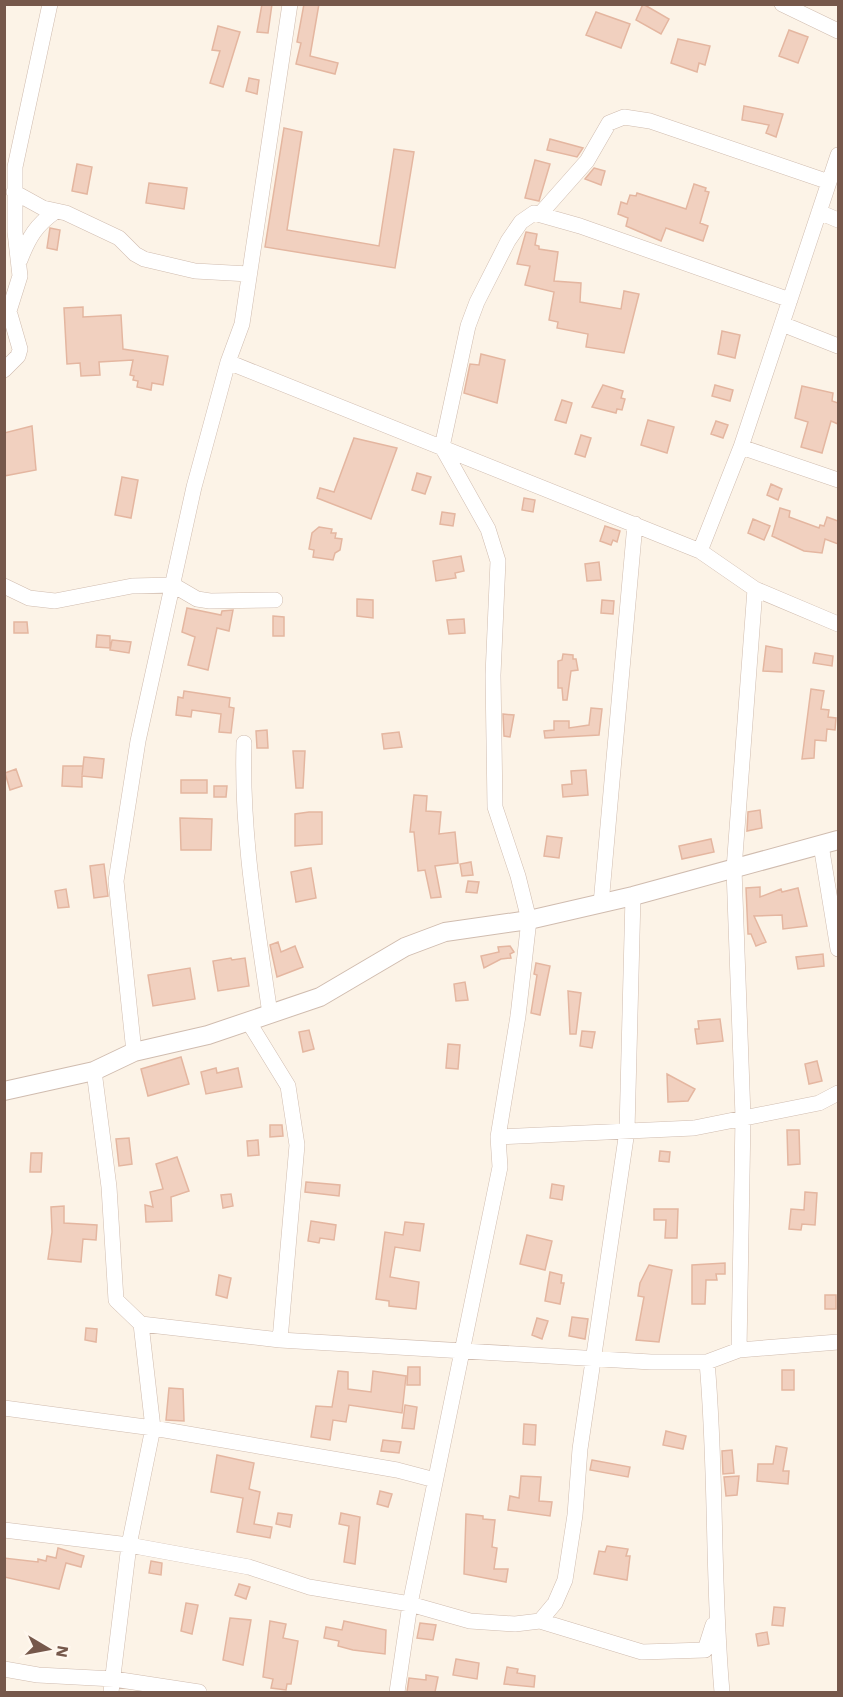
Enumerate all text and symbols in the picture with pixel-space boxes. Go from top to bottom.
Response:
north arrow [18,1619,78,1679]
text: N [52,1644,73,1659]

